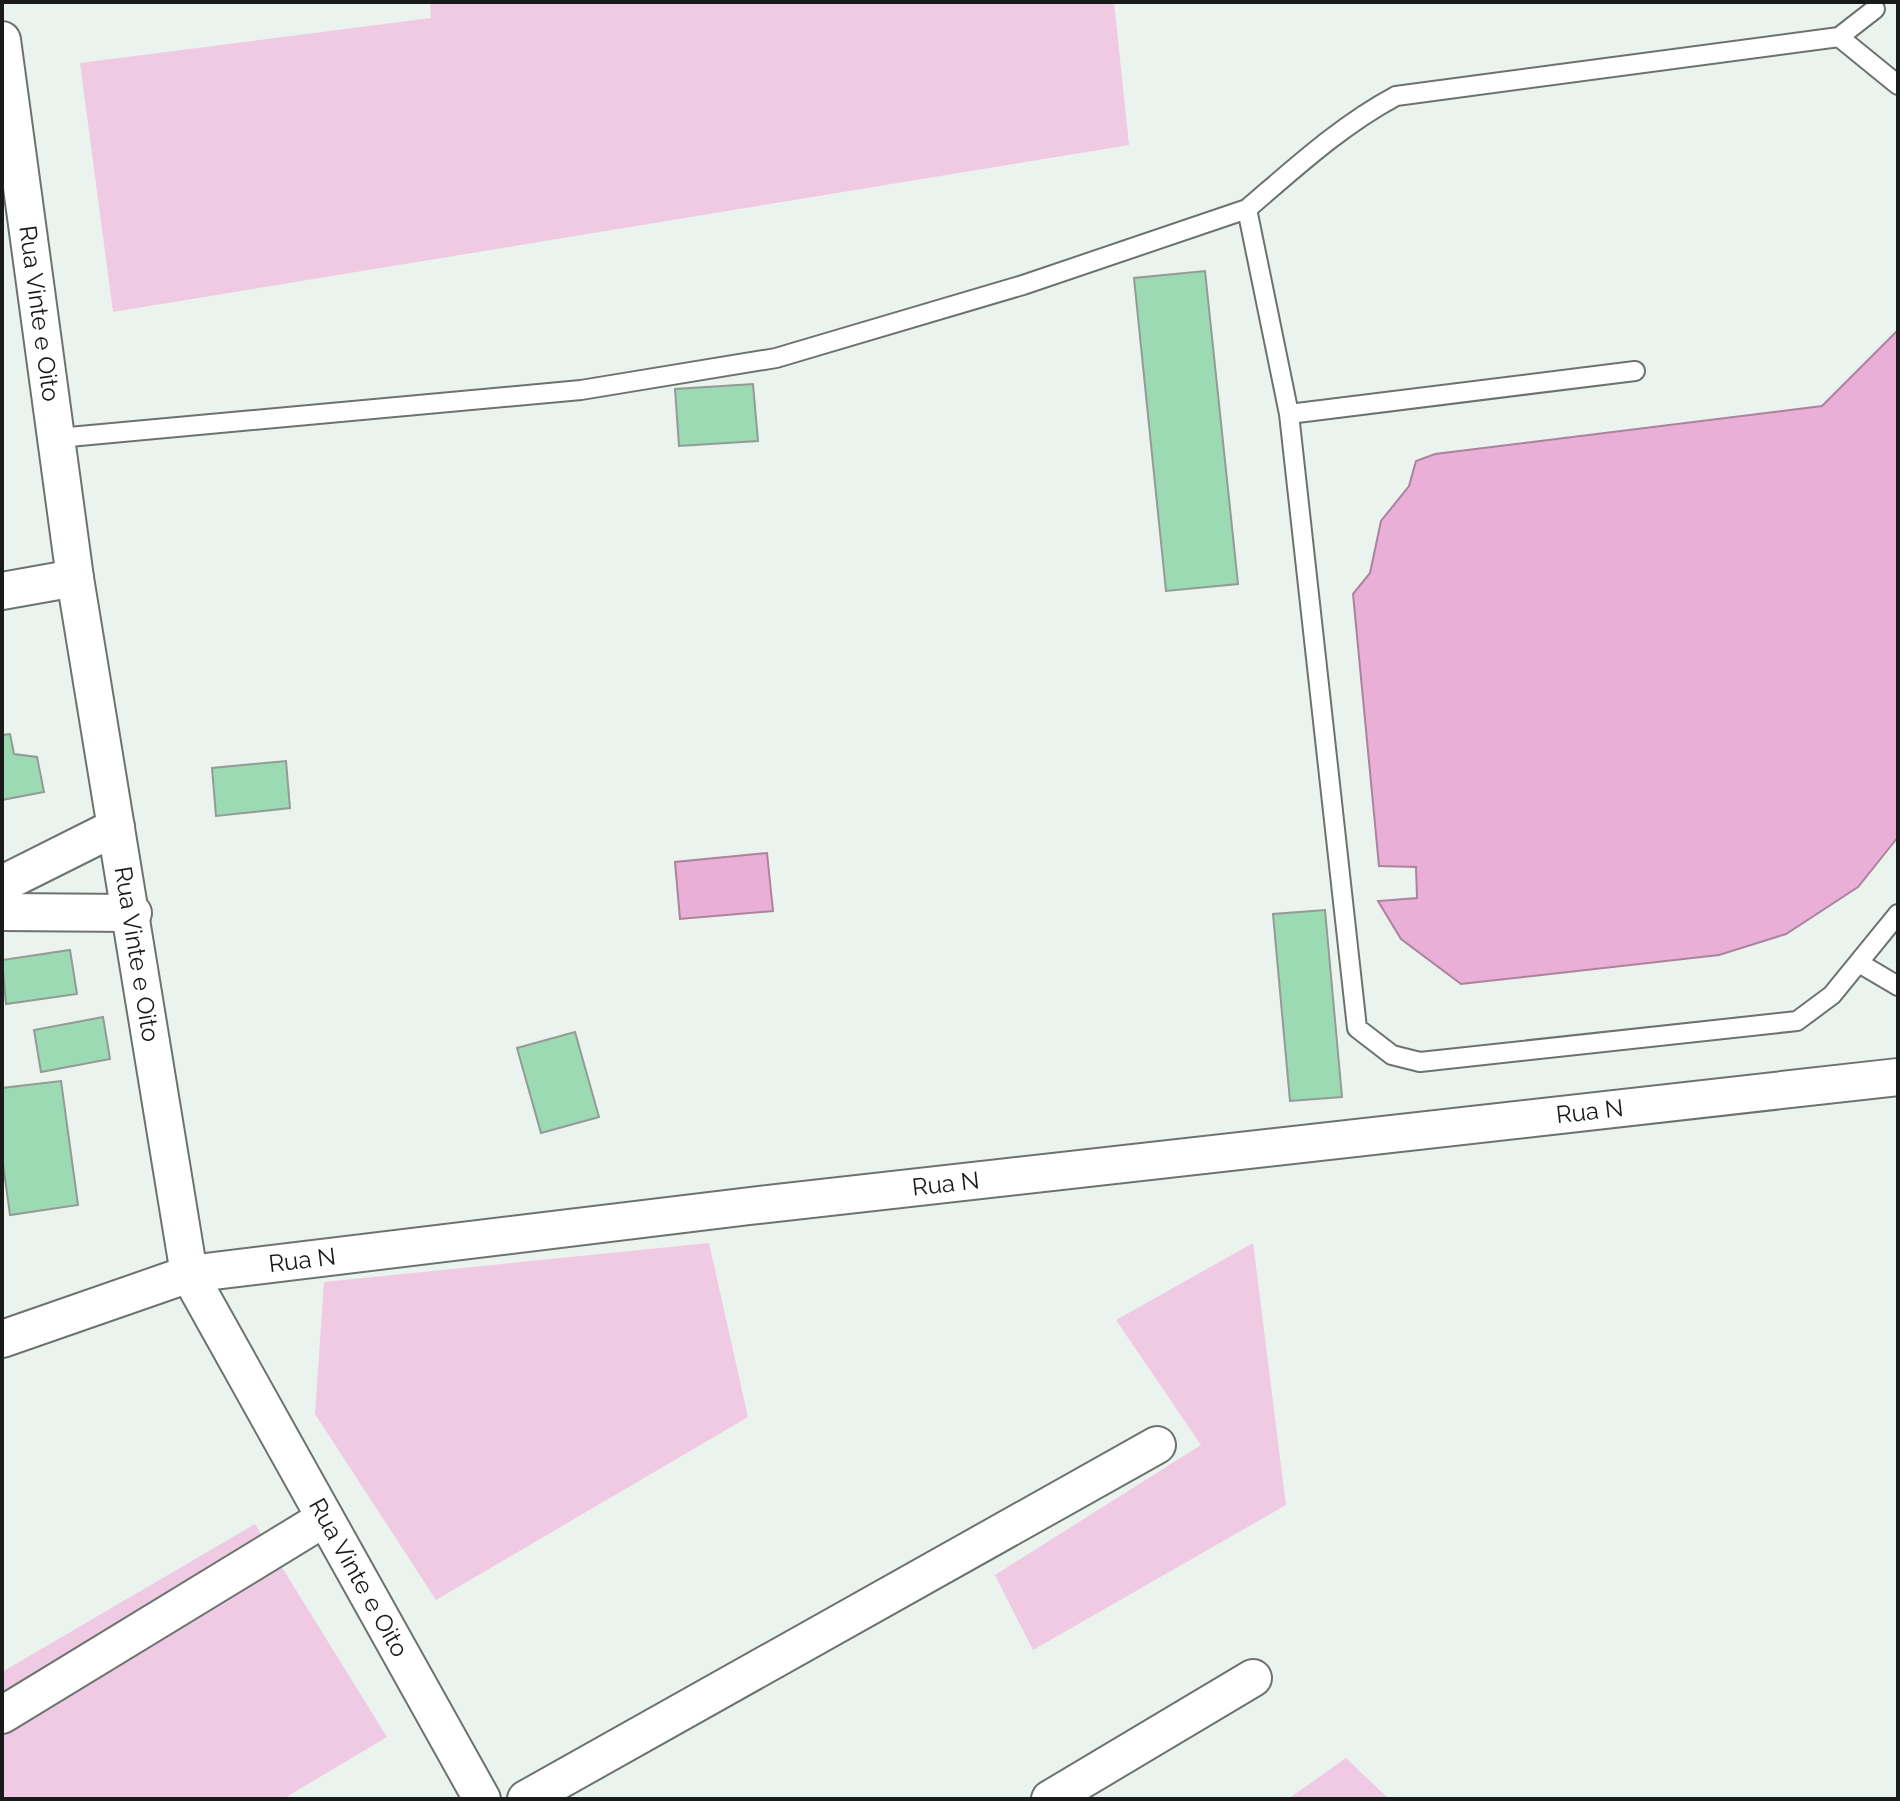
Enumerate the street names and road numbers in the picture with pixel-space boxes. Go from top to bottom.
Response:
street label: Rua Vinte e Oito [13,224,66,403]
street label: Rua Vinte e Oito [108,864,166,1044]
street label: Rua N [1554,1093,1625,1129]
street label: Rua N [910,1165,981,1202]
street label: Rua N [267,1241,337,1278]
street label: Rua Vinte e Oito [303,1493,415,1662]

